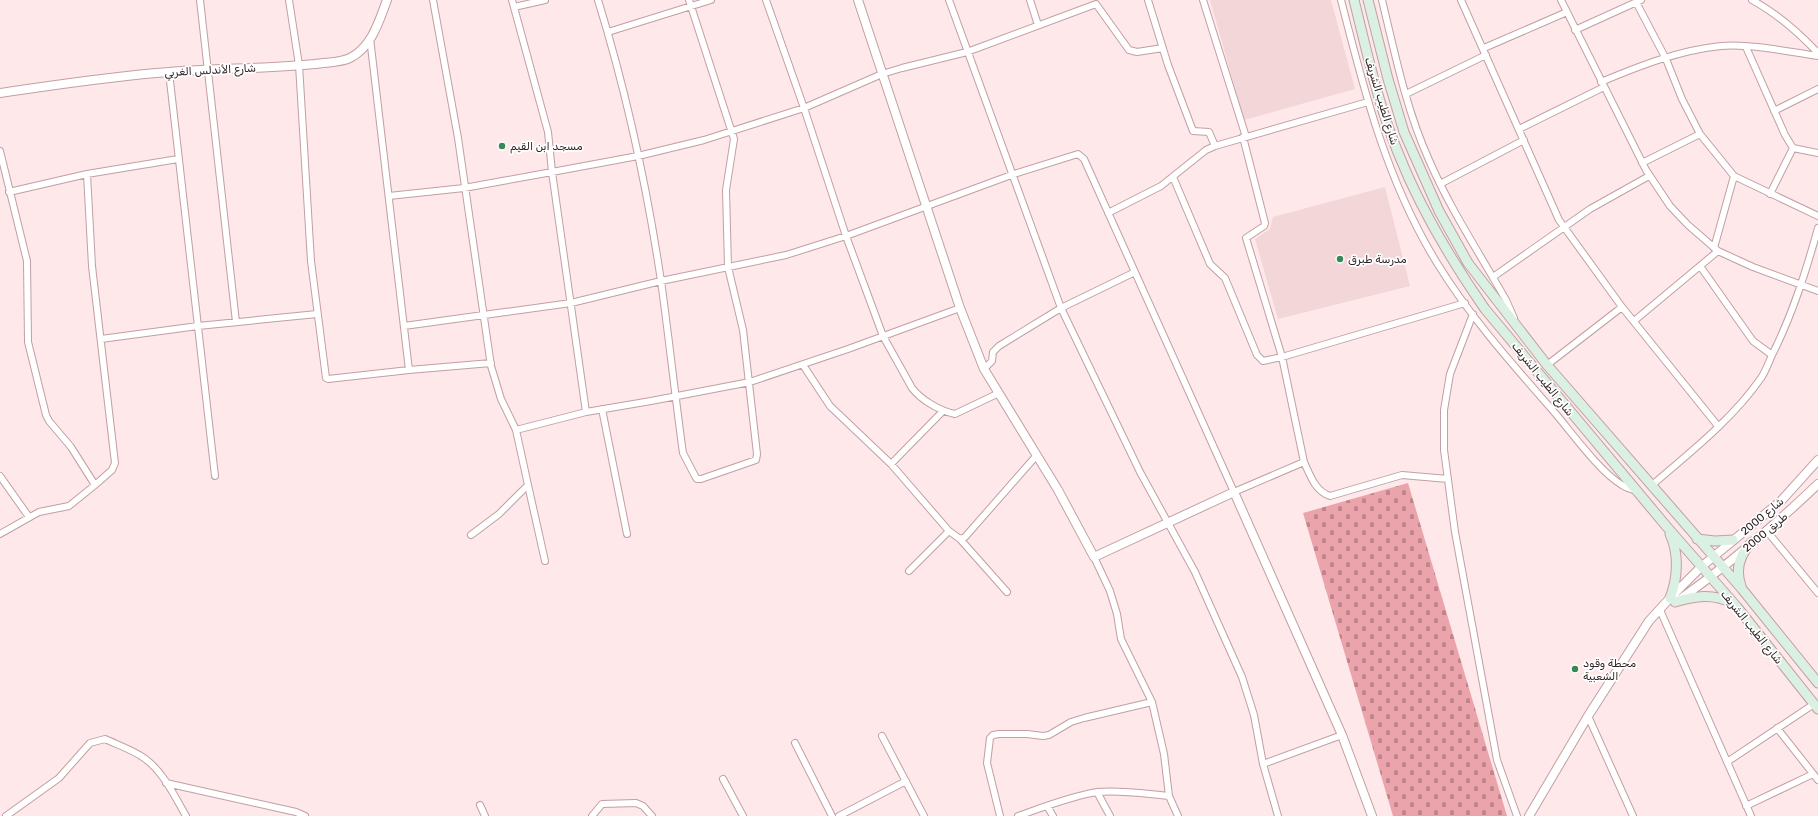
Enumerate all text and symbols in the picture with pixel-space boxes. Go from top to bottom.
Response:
street label: شارع الطيب الشريف [1360,56,1401,147]
street label: شارع الأندلس الغربي [164,62,256,81]
place label: مسجد ابن القيم [510,140,583,154]
marker: مسجد ابن القيم [497,141,507,151]
place label: مدرسة طبرق [1348,253,1407,266]
marker: مدرسة طبرق [1335,254,1345,264]
street label: شارع الطيب الشريف [1507,340,1576,420]
street label: شارع 2000 [1738,495,1788,540]
street label: طريق 2000 [1740,510,1791,556]
street label: شارع الطيب الشريف [1716,588,1785,668]
place label: محطة وقود الشعبية [1583,657,1636,683]
marker: محطة وقود الشعبية [1570,664,1580,674]

